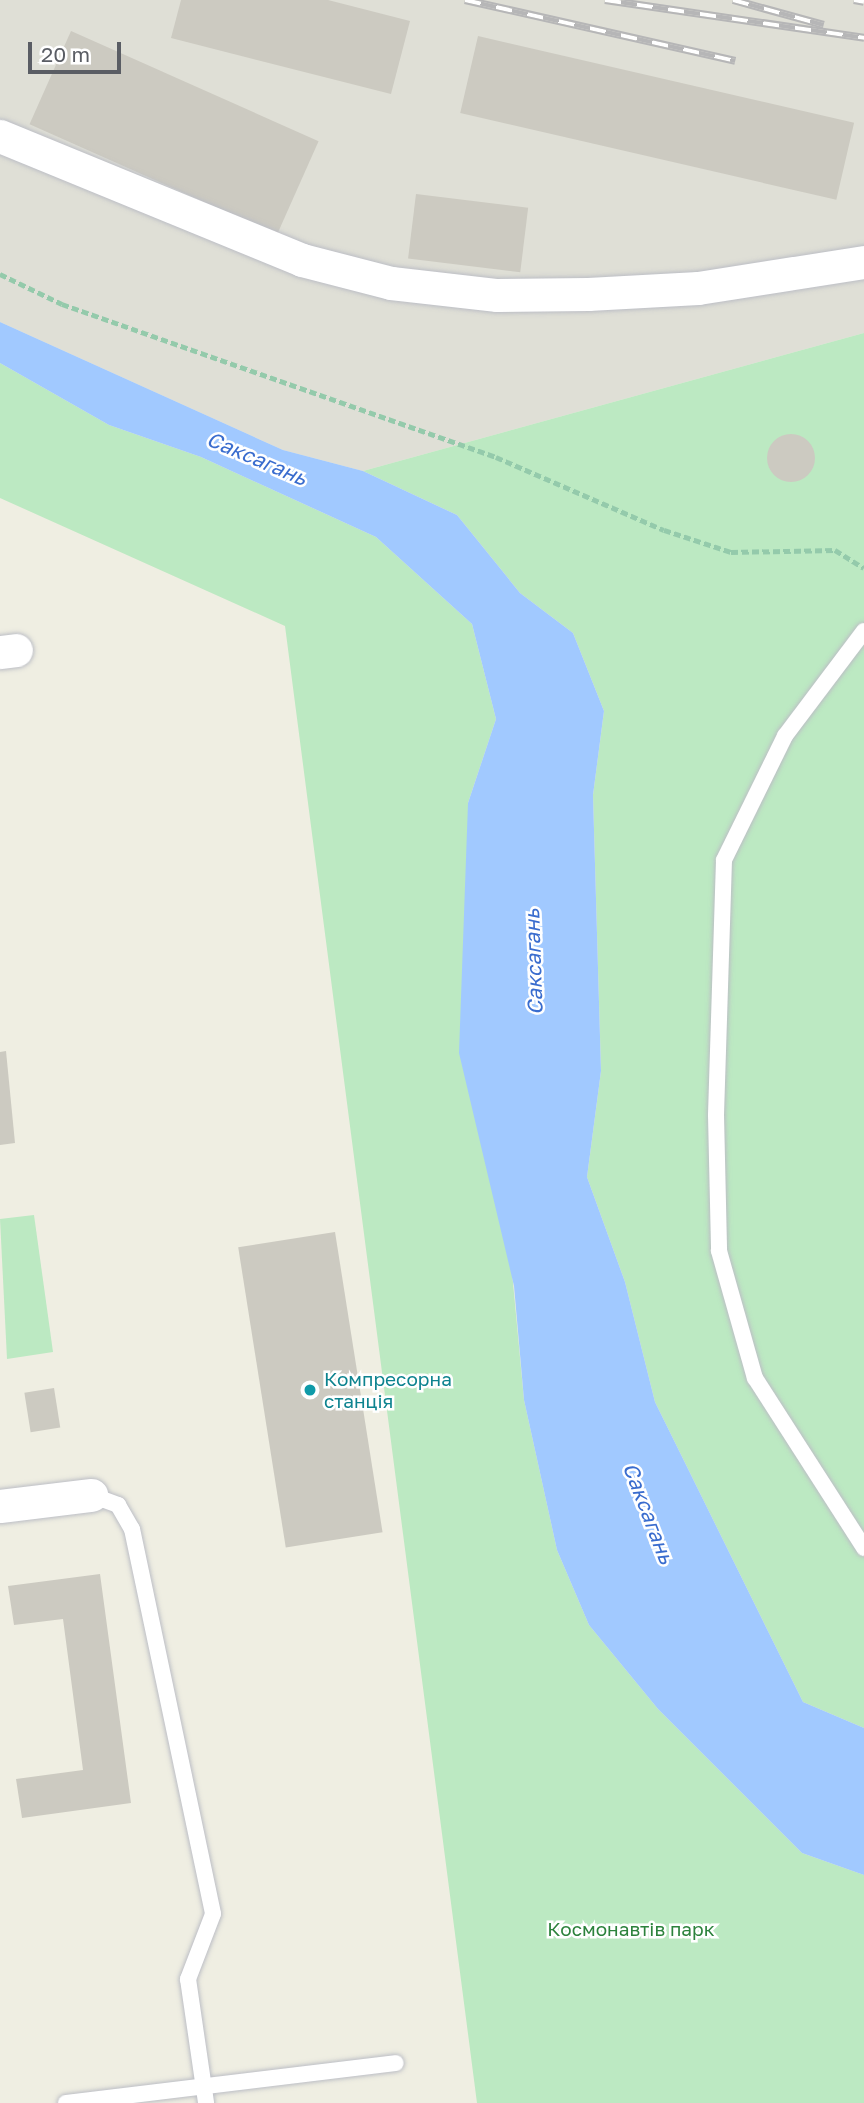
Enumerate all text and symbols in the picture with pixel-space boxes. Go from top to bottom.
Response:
scale bar [32,28,124,72]
text: 20 m [41,41,90,67]
water label: Саксагань [203,426,311,490]
water label: Саксагань [519,909,547,1015]
place label: Компресорна станція [324,1368,452,1412]
marker: Компресорна станція [302,1382,318,1398]
water label: Саксагань [618,1459,680,1567]
park label: Космонавтів парк [547,1918,715,1940]

